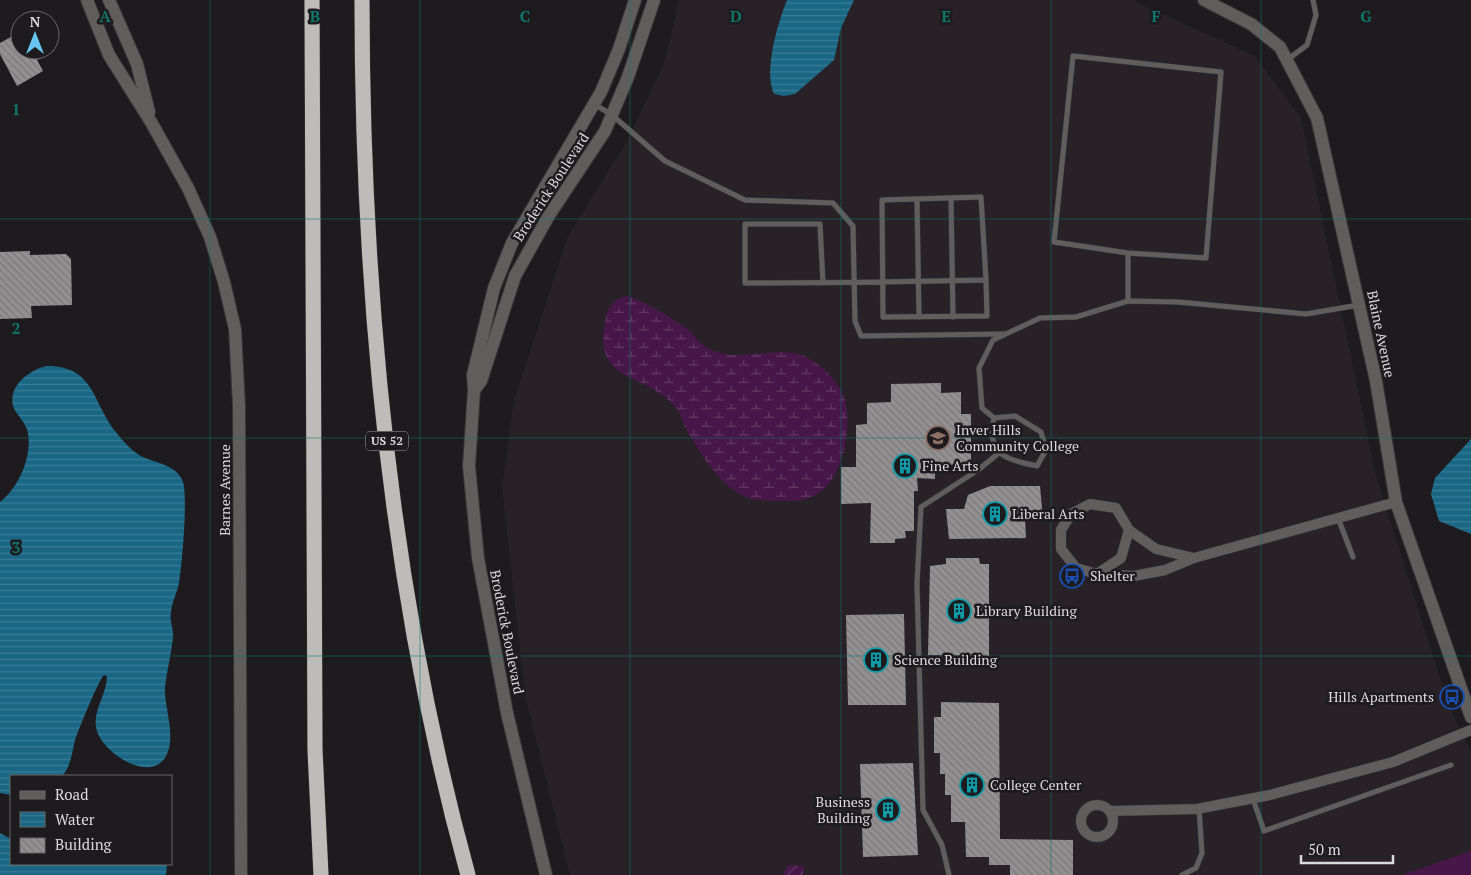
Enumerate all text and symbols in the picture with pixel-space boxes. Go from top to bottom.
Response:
text: A [99,5,111,27]
text: B [310,5,320,27]
text: C [520,5,530,27]
text: D [730,5,742,27]
text: E [941,5,951,27]
text: F [1151,5,1161,27]
text: G [1360,5,1372,27]
north arrow [10,10,60,60]
text: N [30,12,41,31]
text: 1 [11,98,21,120]
street label: Broderick Boulevard [508,129,593,245]
street label: Blaine Avenue [1363,289,1400,379]
text: 2 [11,317,21,339]
place label: Inver Hills Community College [956,420,1079,455]
school or university icon: Inver Hills Community College [925,425,951,451]
road number: US 52 [366,432,408,451]
street label: Barnes Avenue [215,444,234,536]
building icon: Fine Arts [892,453,918,479]
place label: Fine Arts [922,456,979,475]
building icon: Liberal Arts [982,501,1008,527]
place label: Liberal Arts [1012,504,1085,523]
text: 3 [11,536,21,558]
bus stop icon: Shelter [1059,563,1085,589]
place label: Shelter [1090,566,1135,585]
street label: Broderick Boulevard [486,568,529,696]
building icon: Library Building [946,598,972,624]
place label: Library Building [976,601,1077,620]
building icon: Science Building [863,647,889,673]
place label: Science Building [894,650,998,669]
bus stop icon: Hills Apartments [1439,684,1465,710]
place label: Hills Apartments [1328,687,1434,706]
building icon: College Center [959,772,985,798]
legend [10,775,172,865]
place label: College Center [990,775,1082,794]
text: Road [55,784,88,804]
place label: Business Building [816,792,871,827]
building icon: Business Building [875,797,901,823]
text: Water [55,809,95,829]
scale bar [1301,832,1394,864]
text: Building [55,834,113,854]
text: 50 m [1308,839,1341,859]

